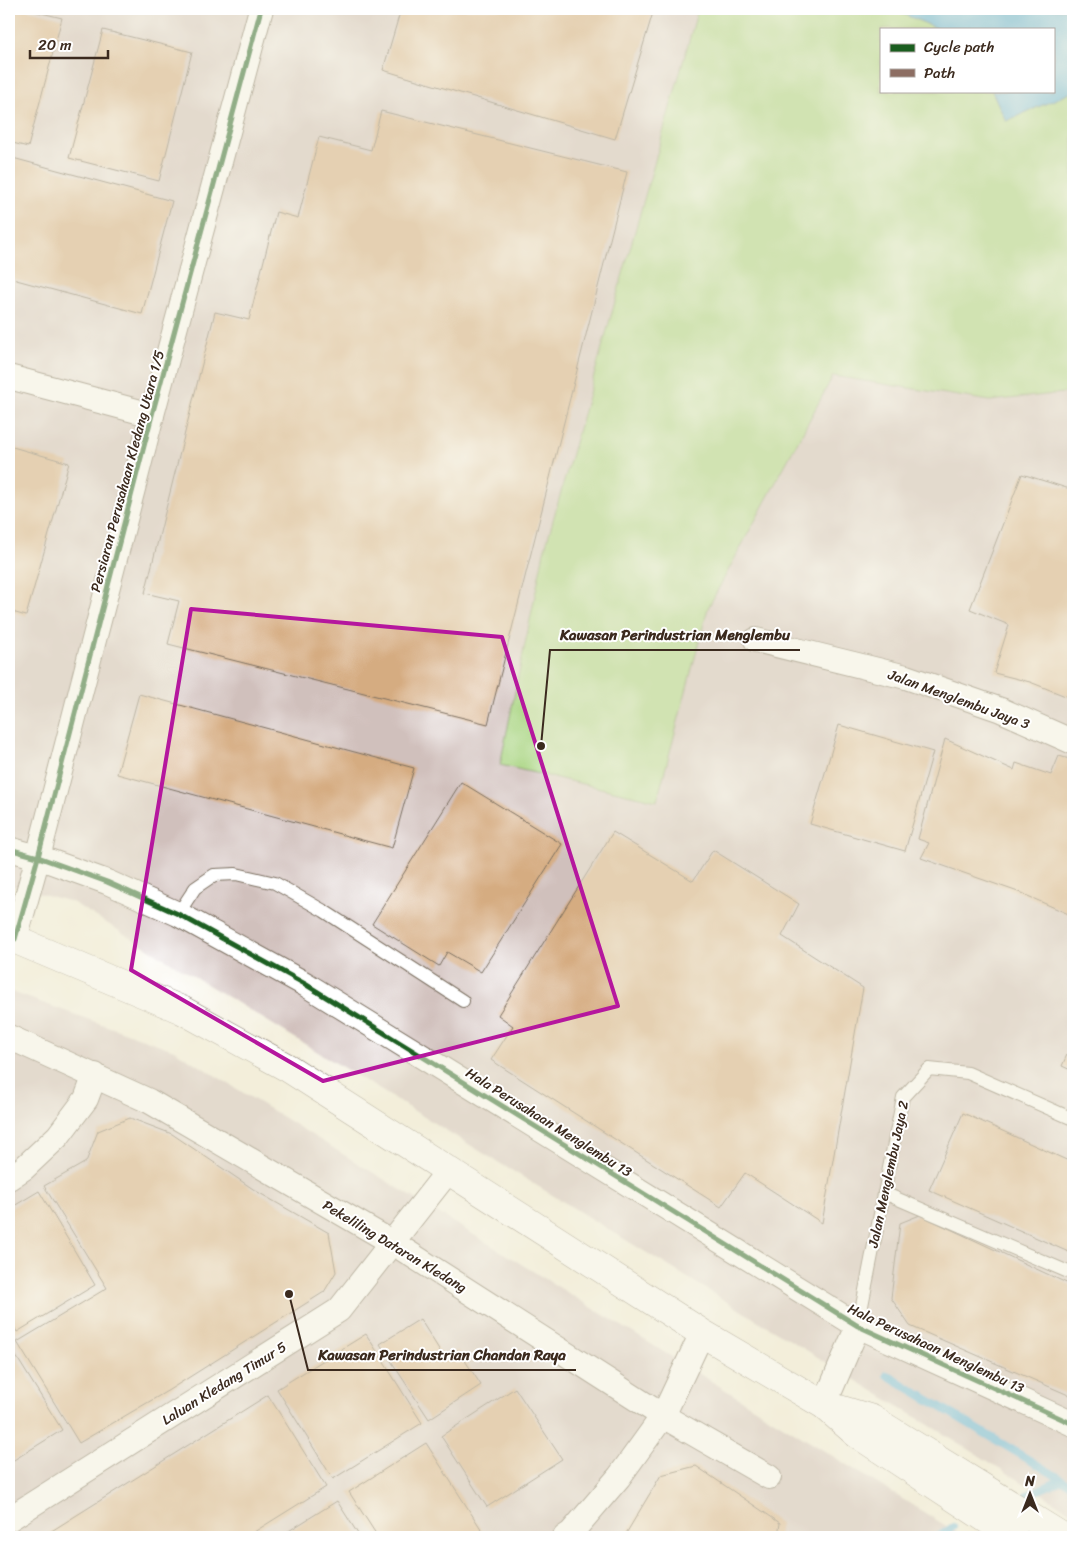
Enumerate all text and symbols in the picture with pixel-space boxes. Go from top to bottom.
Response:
scale bar [30,28,108,60]
legend [880,28,1054,92]
text: 20 m [38,32,72,58]
text: Cycle path [924,34,995,60]
text: Path [924,60,955,86]
street label: Persiaran Perusahaan Kledang Utara 1/5 [83,347,172,595]
callout: Kawasan Perindustrian Menglembu [550,620,800,650]
text: Kawasan Perindustrian Menglembu [559,622,791,648]
street label: Jalan Menglembu Jaya 3 [884,662,1033,737]
street label: Hala Perusahaan Menglembu 13 [460,1061,637,1184]
street label: Jalan Menglembu Jaya 2 [861,1098,916,1251]
street label: Pekeliling Dataran Kledang [318,1193,472,1300]
street label: Hala Perusahaan Menglembu 13 [843,1296,1029,1401]
street label: Laluan Kledang Timur 5 [157,1335,292,1432]
callout: Kawasan Perindustrian Chandan Raya [308,1340,576,1370]
text: Kawasan Perindustrian Chandan Raya [317,1342,566,1368]
north arrow [1004,1468,1054,1518]
text: N [1024,1469,1035,1494]

